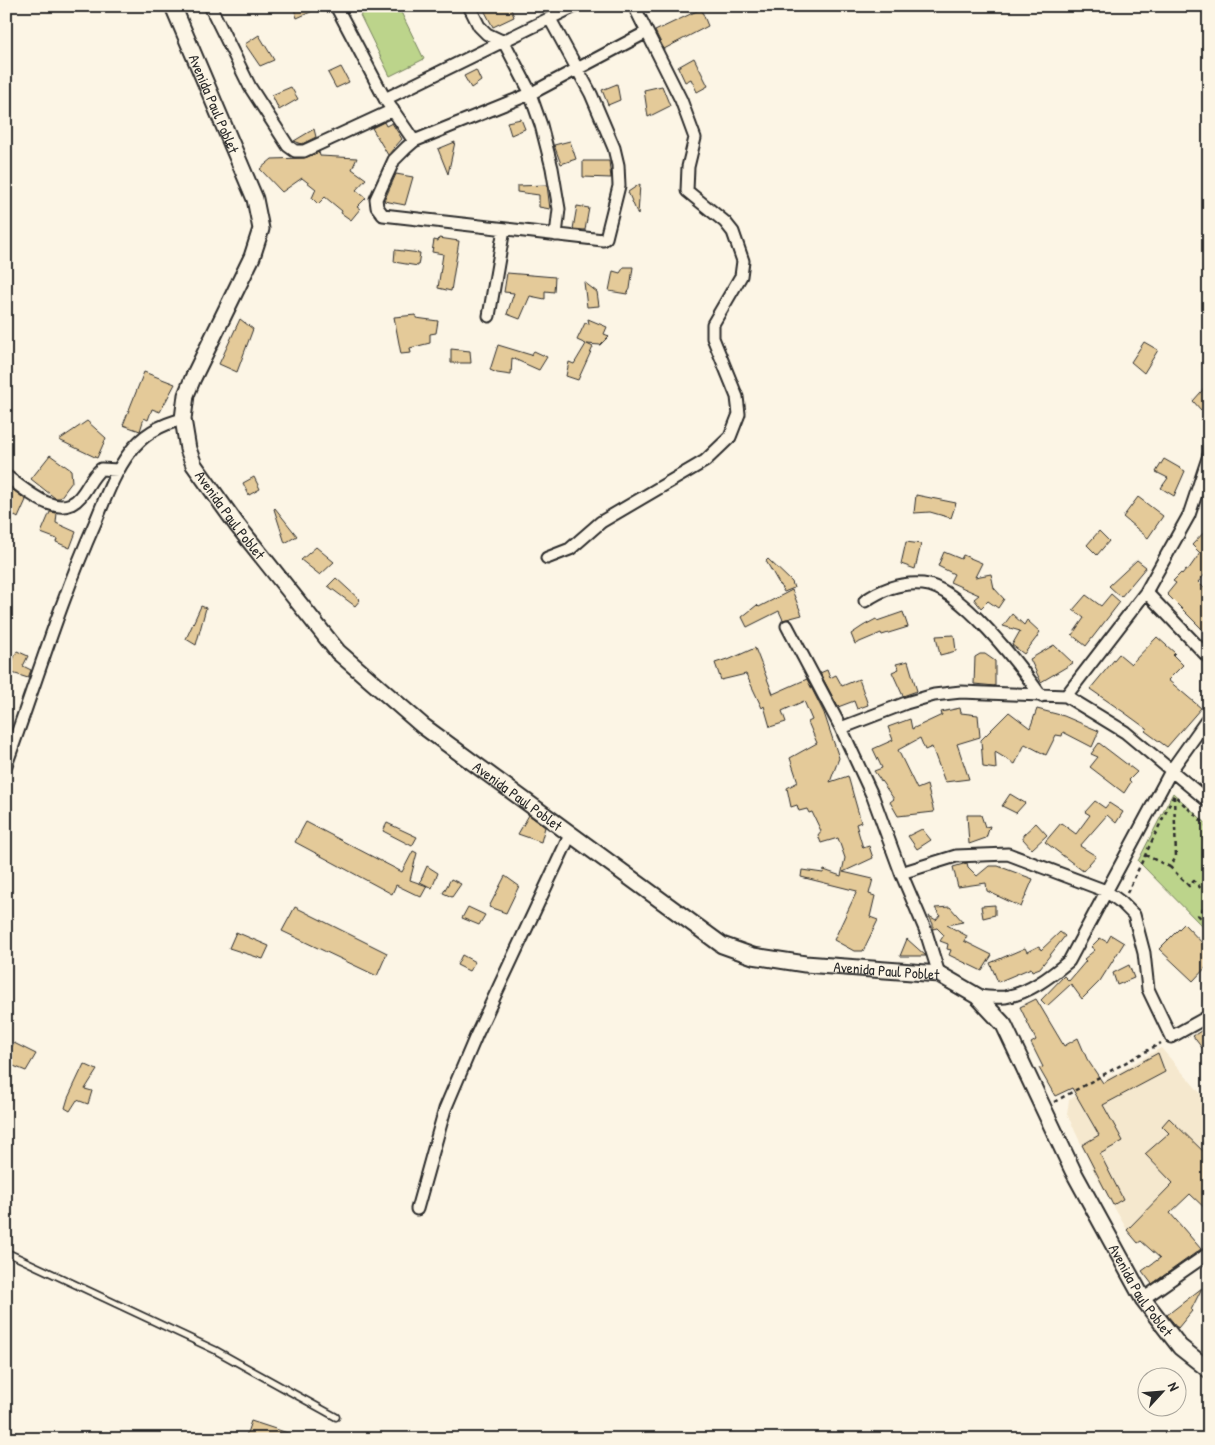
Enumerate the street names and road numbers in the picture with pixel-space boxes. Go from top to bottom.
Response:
street label: Avenida Paul Poblet [184,51,245,157]
street label: Avenida Paul Poblet [191,466,271,564]
street label: Avenida Paul Poblet [469,756,568,836]
street label: Avenida Paul Poblet [833,956,941,985]
street label: Avenida Paul Poblet [1104,1240,1179,1341]

